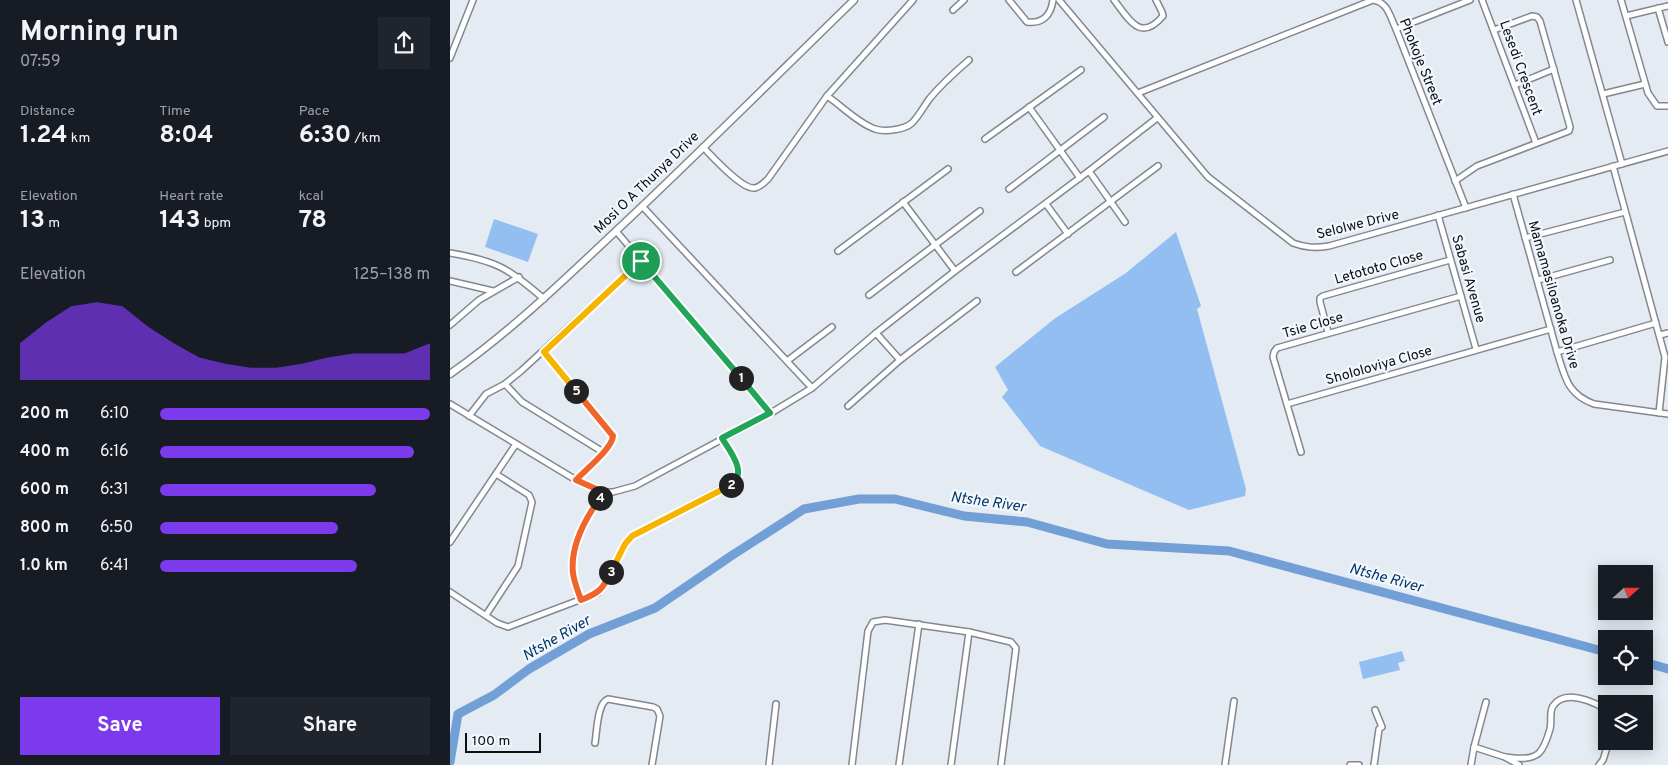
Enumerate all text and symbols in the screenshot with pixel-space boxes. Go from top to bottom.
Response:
text: Morning run [20,15,179,51]
street label: Phokoje Street [1395,16,1445,108]
button: share [378,17,430,69]
street label: Lesedi Crescent [1495,18,1545,118]
text: 07:59 [20,52,60,72]
text: Distance [20,103,75,120]
text: Time [159,103,191,120]
text: Pace [299,103,329,120]
text: 1.24 [20,120,68,152]
text: 8:04 [159,120,214,152]
text: 6:30 [299,120,351,152]
street label: Mosi O A Thunya Drive [591,128,703,238]
text: km [68,130,90,147]
text: /km [351,130,381,147]
text: Elevation [20,188,78,205]
text: Heart rate [159,188,223,205]
text: kcal [299,188,324,205]
text: 13 [20,205,45,237]
text: 143 [159,205,200,237]
text: 78 [299,205,327,237]
street label: Selolwe Drive [1315,207,1401,243]
text: m [45,215,60,232]
text: bpm [200,215,231,232]
street label: Mamamasiloanoka Drive [1524,219,1582,371]
street label: Sabasi Avenue [1447,233,1489,325]
pin [620,240,662,282]
icon: arrive [627,247,655,275]
street label: Letototo Close [1333,247,1425,289]
text: Elevation [20,265,86,285]
text: 125–138 m [353,265,430,285]
street label: Tsie Close [1281,309,1345,343]
street label: Shololoviya Close [1324,343,1434,389]
pin: 1 [728,366,754,390]
text: 1 [739,370,744,387]
pin: 5 [564,378,588,404]
text: 5 [572,383,581,400]
text: 200 m [20,404,69,424]
text: 6:10 [100,404,129,424]
text: 400 m [20,442,69,462]
text: 6:16 [100,442,129,462]
pin: 2 [718,472,744,498]
text: 2 [727,477,736,494]
text: 600 m [20,480,69,500]
text: 6:31 [100,480,129,500]
pin: 4 [588,486,612,510]
water label: Ntshe River [949,488,1028,518]
text: 4 [596,490,605,507]
text: 800 m [20,518,69,538]
text: 6:50 [100,518,133,538]
text: 1.0 km [20,556,68,576]
text: 6:41 [100,556,129,576]
pin: 3 [598,560,624,584]
water label: Ntshe River [1347,560,1426,598]
text: 3 [607,564,616,581]
north arrow [1598,565,1652,620]
map controls [1598,565,1653,750]
water label: Ntshe River [520,611,596,666]
button: locate [1598,630,1653,685]
button: layers [1598,695,1653,750]
button: Save [20,697,220,755]
button: Share [230,697,430,755]
scale bar [465,730,541,753]
text: 100 m [472,733,510,750]

